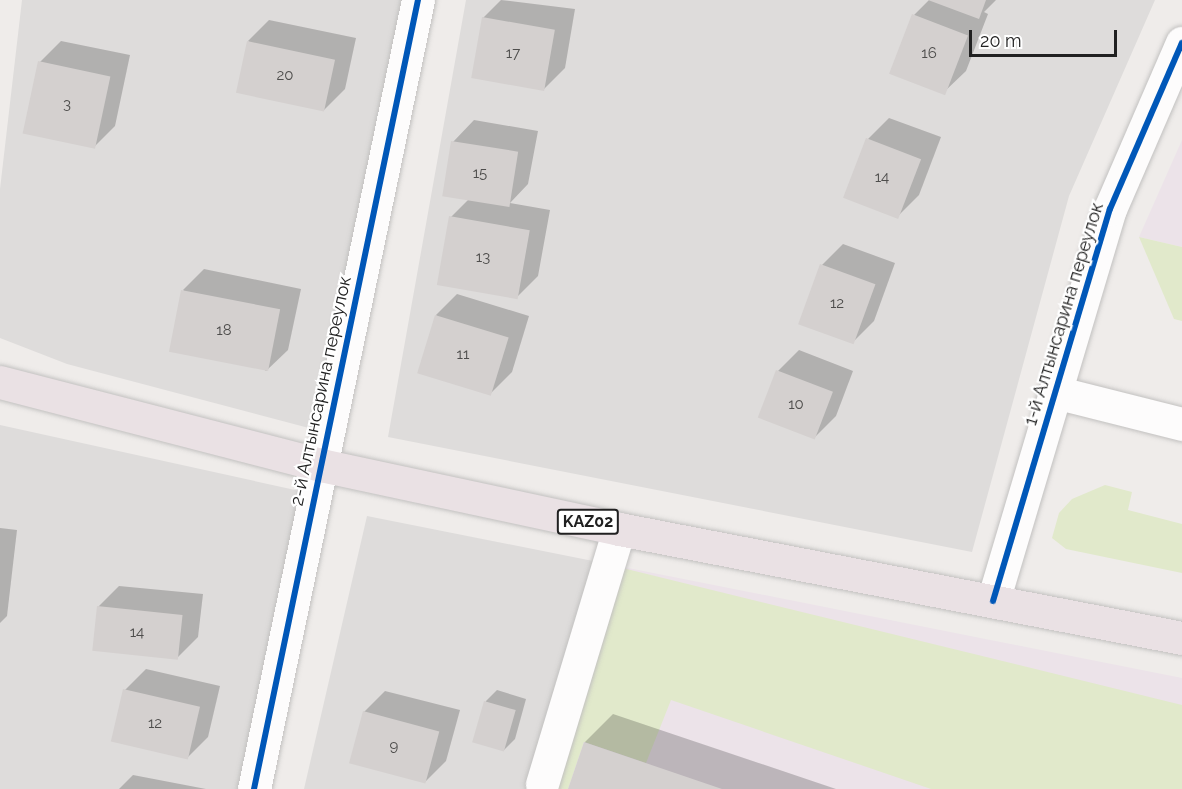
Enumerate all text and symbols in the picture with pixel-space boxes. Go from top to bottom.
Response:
scale bar [972,18,1120,56]
text: 20 m [980,30,1022,51]
house number: 17 [506,45,520,63]
house number: 16 [921,45,937,63]
house number: 20 [277,67,293,85]
house number: 3 [63,96,71,114]
house number: 15 [473,165,487,183]
house number: 14 [875,169,889,187]
street label: 1-й Алтынсарина переулок [1020,200,1108,428]
house number: 13 [476,249,490,267]
street label: 2-й Алтынсарина переулок [286,274,356,508]
house number: 12 [830,295,844,313]
house number: 18 [216,322,232,340]
house number: 11 [457,346,469,364]
house number: 10 [788,396,804,414]
road number: KAZ02 [556,509,620,535]
house number: 14 [130,624,144,642]
house number: 12 [148,715,162,733]
house number: 9 [390,738,398,756]

